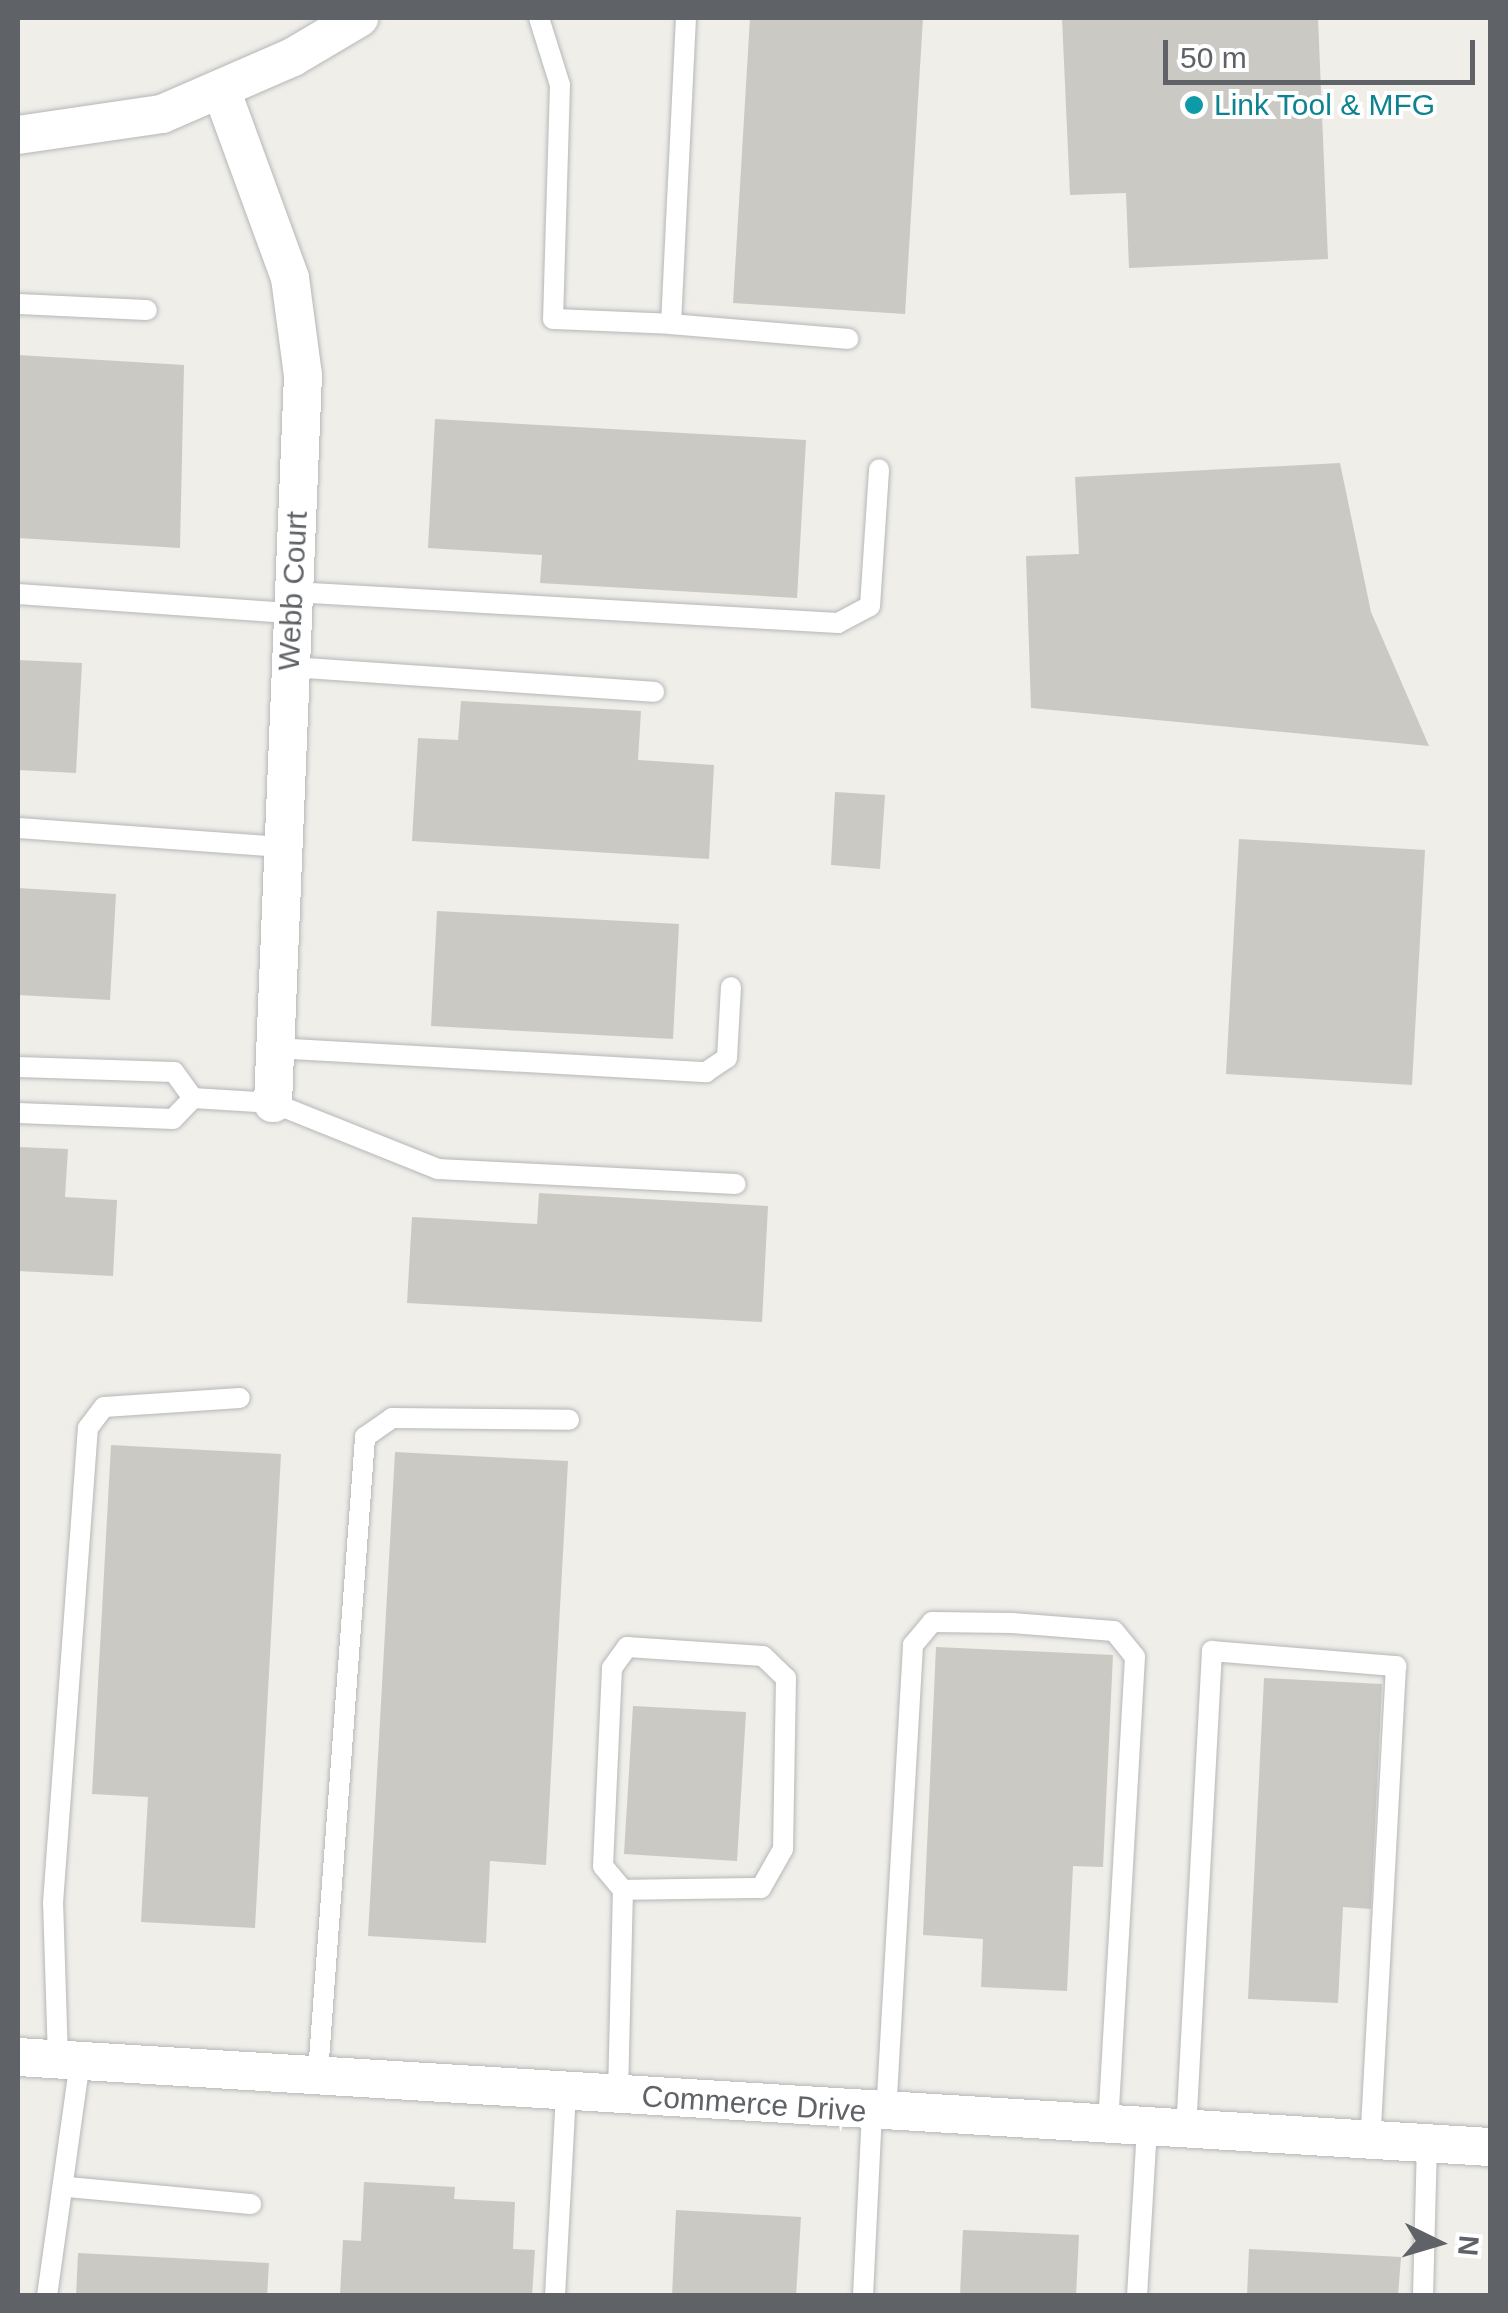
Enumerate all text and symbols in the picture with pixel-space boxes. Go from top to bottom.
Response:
scale bar [1168,20,1480,82]
text: 50 m [1180,41,1247,74]
place label: Link Tool & MFG [1214,87,1436,123]
marker: Link Tool & MFG [1183,94,1205,116]
street label: Webb Court [271,510,315,672]
street label: Commerce Drive [641,2078,867,2130]
north arrow [1388,2193,1488,2293]
text: N [1452,2234,1485,2257]

